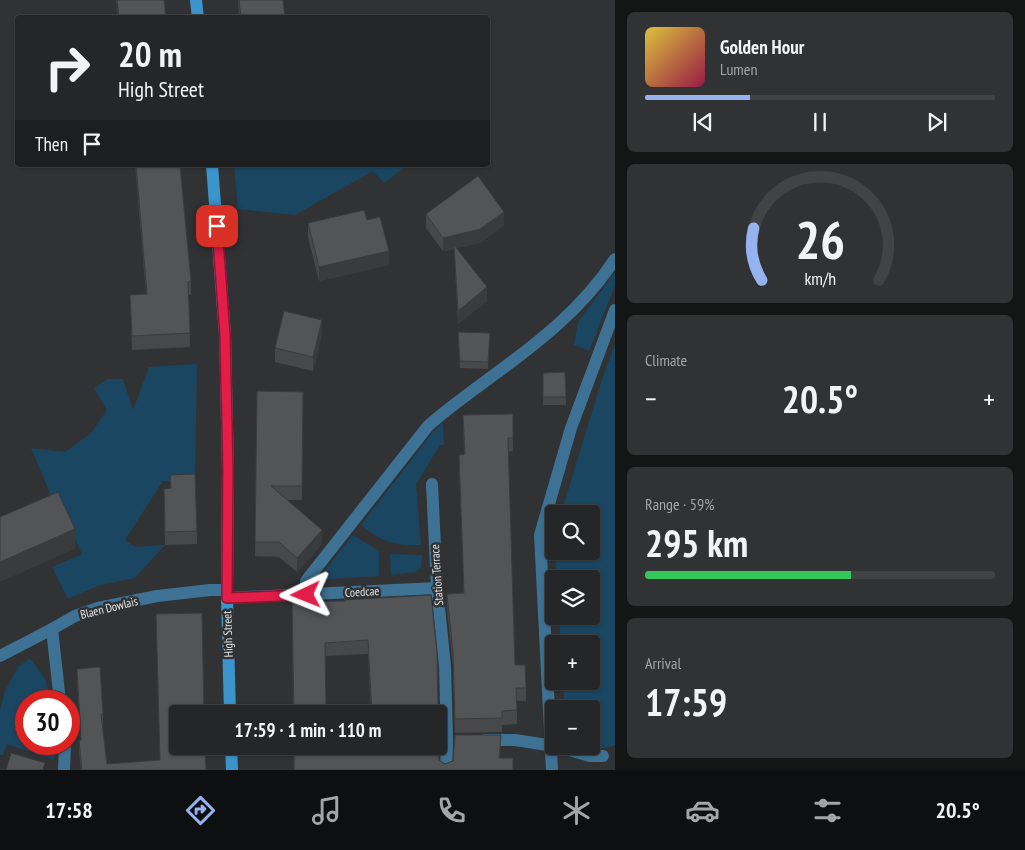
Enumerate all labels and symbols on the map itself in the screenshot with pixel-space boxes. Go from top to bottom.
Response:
pin [196,205,238,247]
street label: Station Terrace [427,544,446,606]
position arrow [279,568,331,620]
street label: Coedcae [344,583,380,600]
street label: Blaen Dowlais [79,593,139,622]
street label: High Street [219,610,236,658]
speed limit sign: 30 [15,690,80,755]

